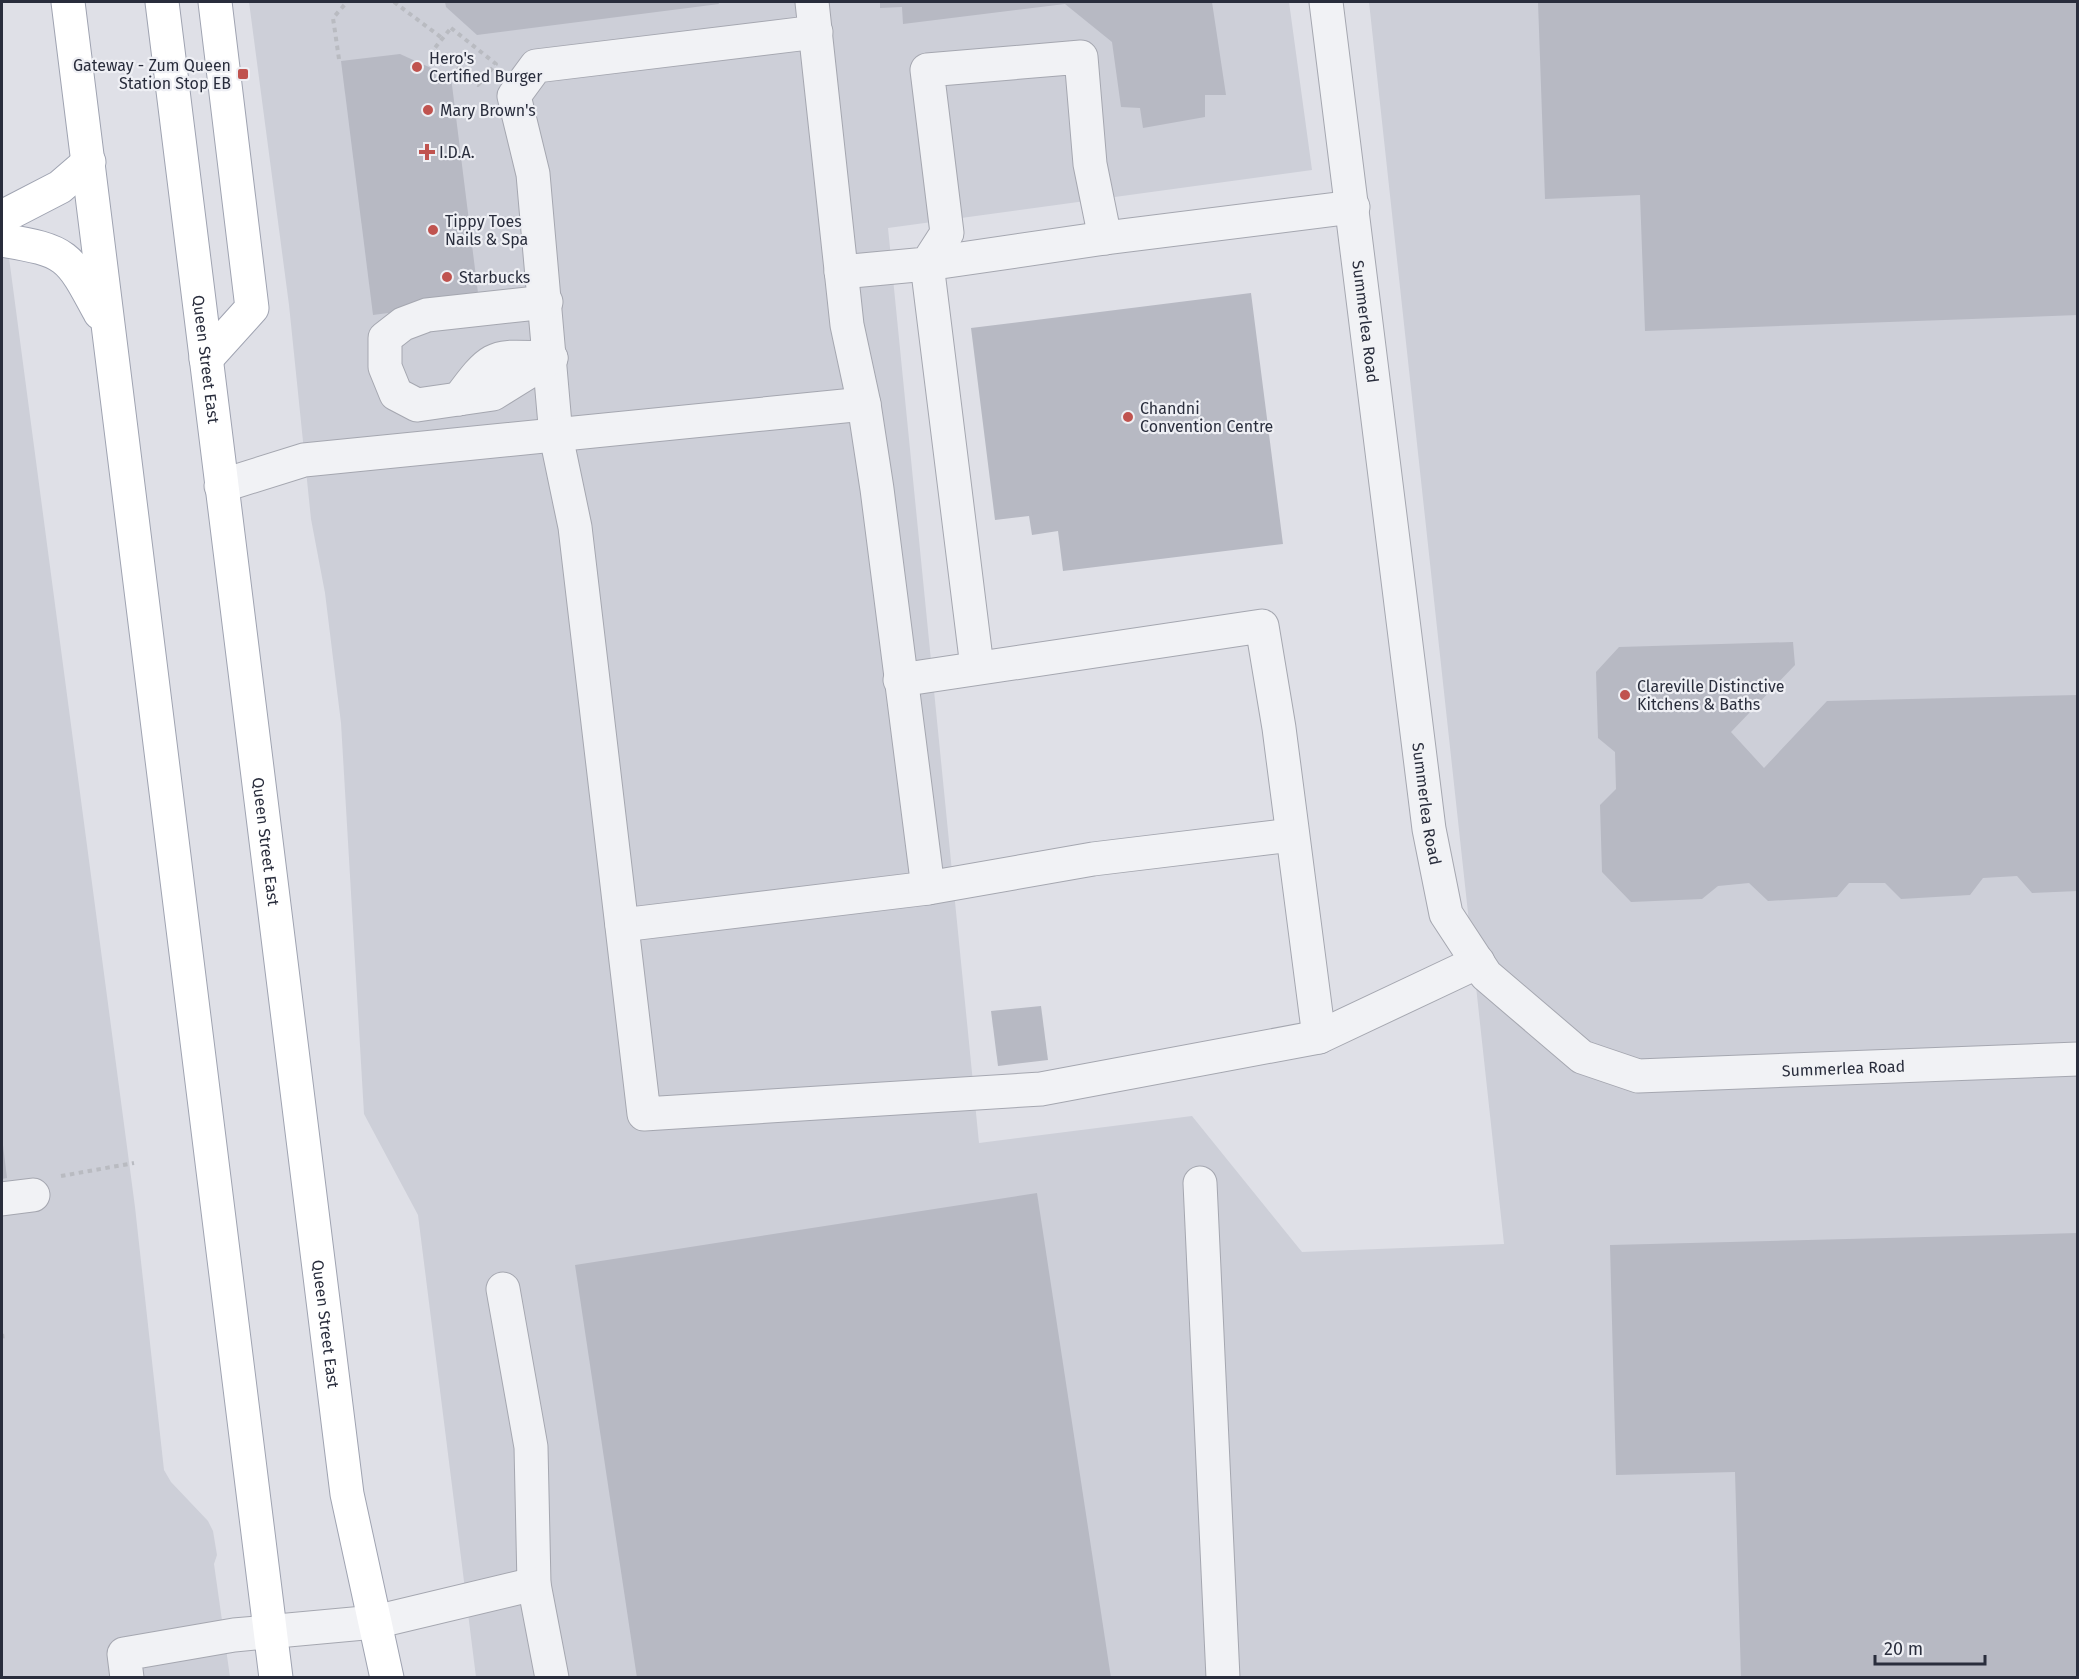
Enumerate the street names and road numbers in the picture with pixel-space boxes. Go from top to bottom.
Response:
street label: Summerlea Road [1348,259,1382,384]
street label: Queen Street East [188,294,223,425]
street label: Summerlea Road [1408,741,1445,867]
street label: Queen Street East [248,776,283,907]
street label: Summerlea Road [1781,1057,1906,1080]
street label: Queen Street East [308,1259,343,1390]

